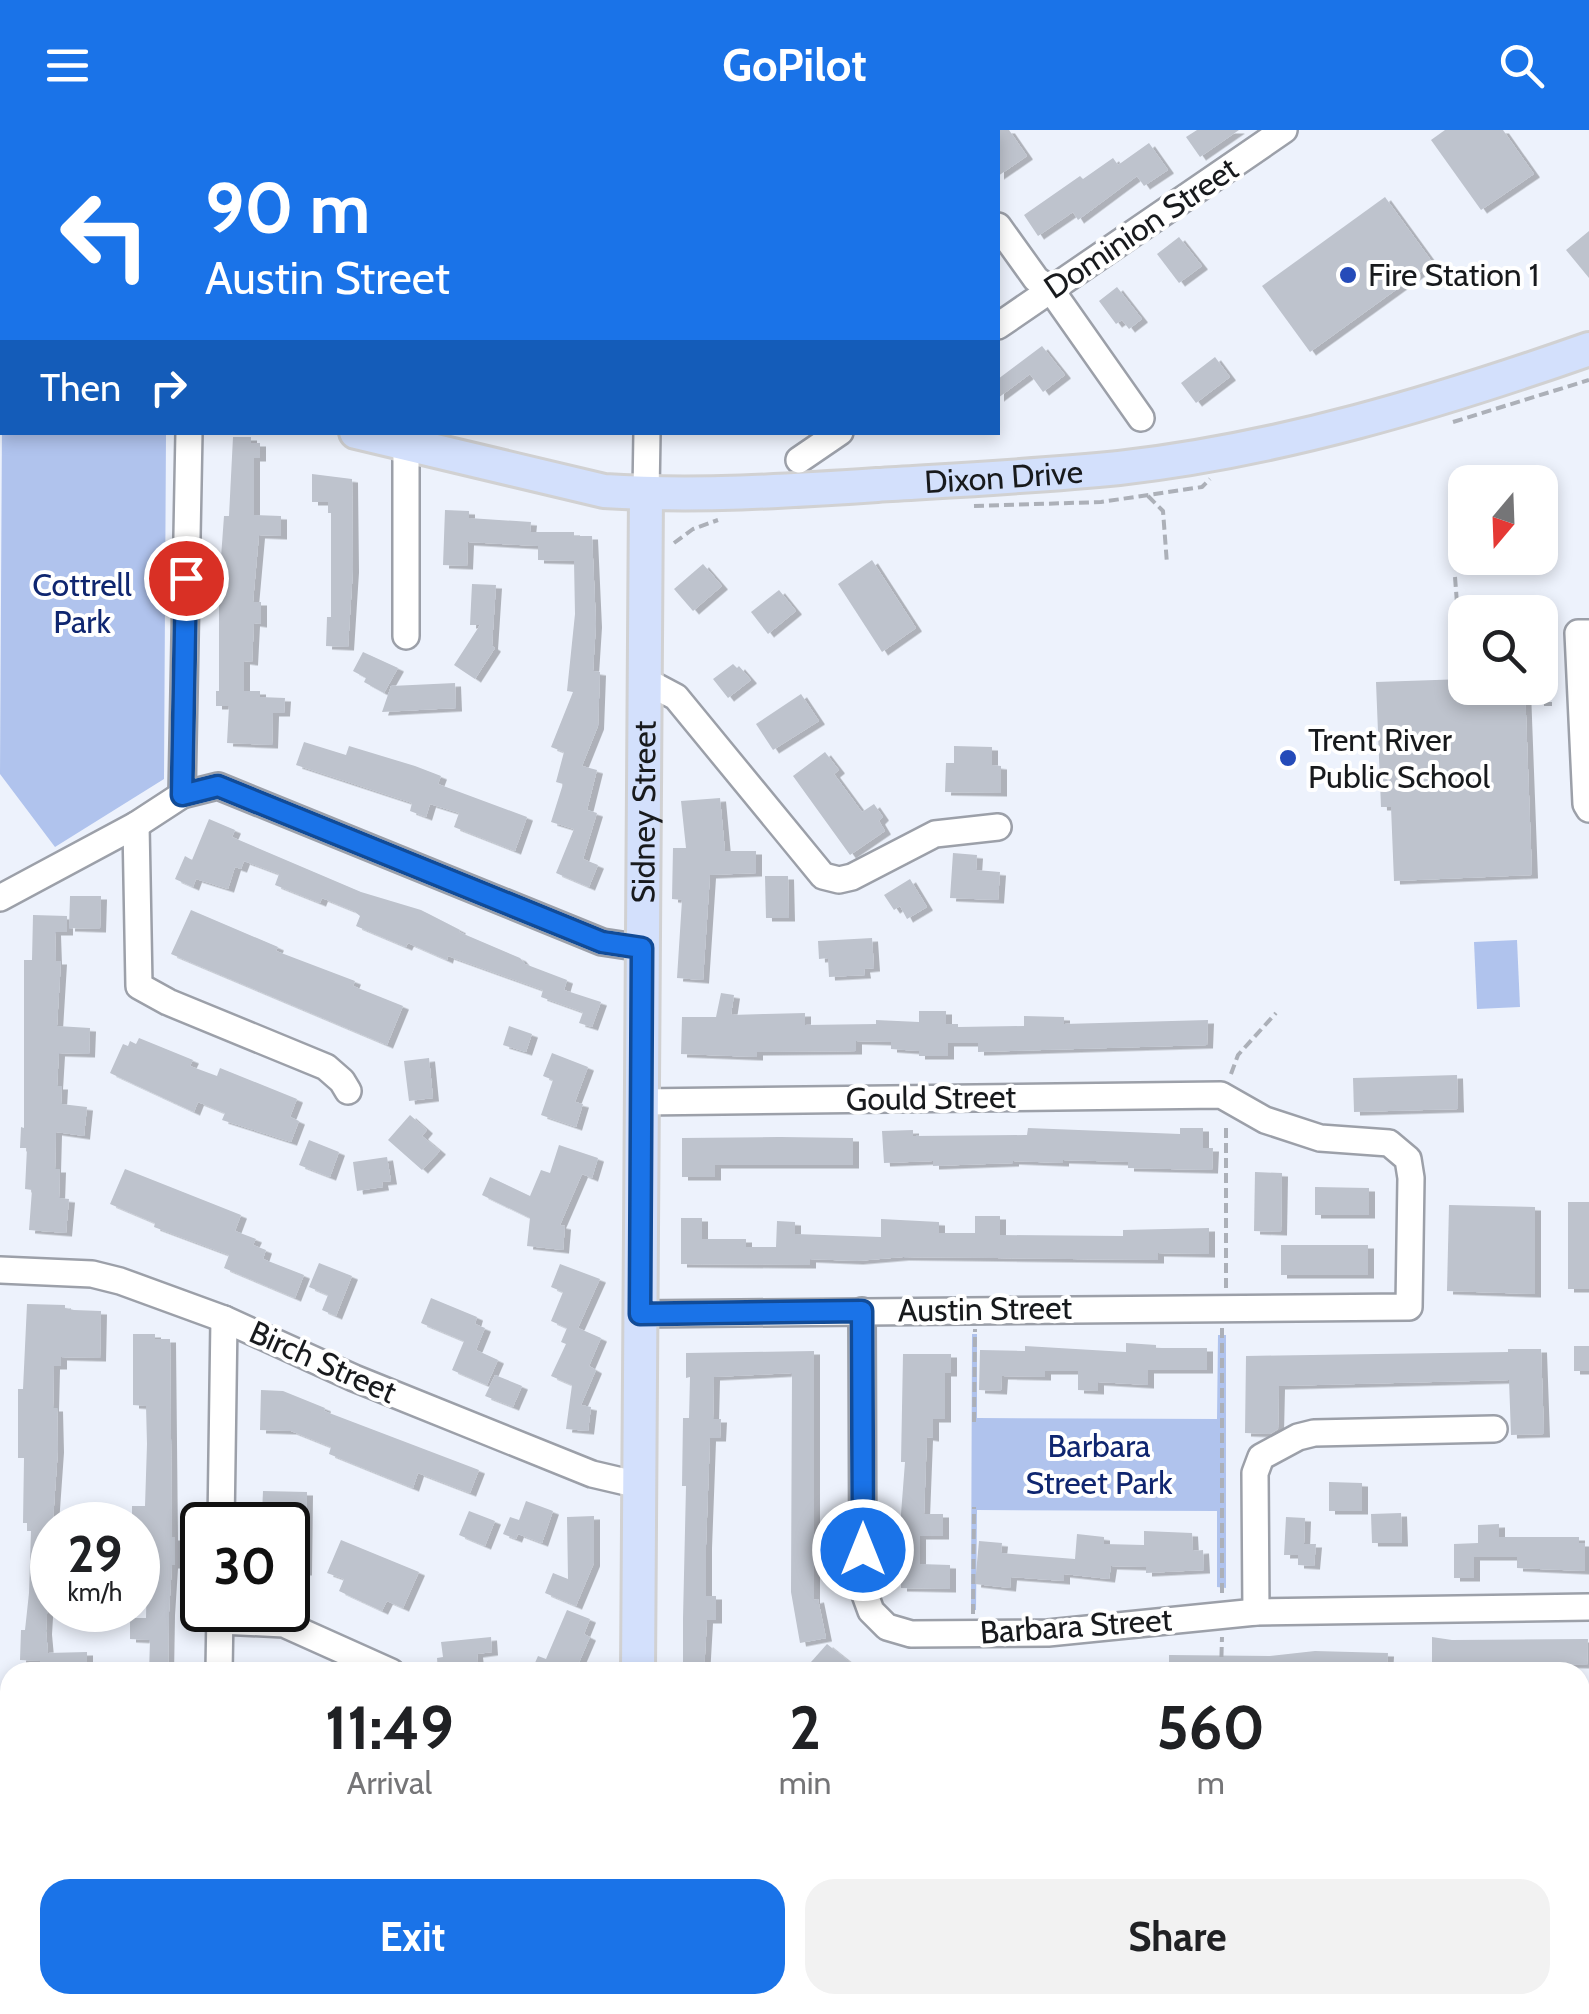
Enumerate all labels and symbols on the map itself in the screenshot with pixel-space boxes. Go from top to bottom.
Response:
street label: Dominion Street [1036,148,1245,307]
place label: Fire Station 1 [1368,255,1539,294]
marker: Fire Station 1 [1337,264,1359,286]
street label: Dixon Drive [923,451,1084,501]
north arrow [1448,465,1558,575]
pin [144,536,229,621]
park label: Cottrell Park [32,565,132,641]
street label: Sidney Street [623,720,663,904]
place label: Trent River Public School [1308,720,1490,796]
marker: Trent River Public School [1277,747,1299,769]
street label: Gould Street [846,1077,1017,1118]
street label: Austin Street [898,1287,1073,1330]
street label: Birch Street [244,1312,403,1411]
park label: Barbara Street Park [1025,1426,1173,1502]
position arrow [811,1498,915,1602]
speed limit sign: 30 [180,1502,310,1632]
street label: Barbara Street [979,1599,1173,1652]

